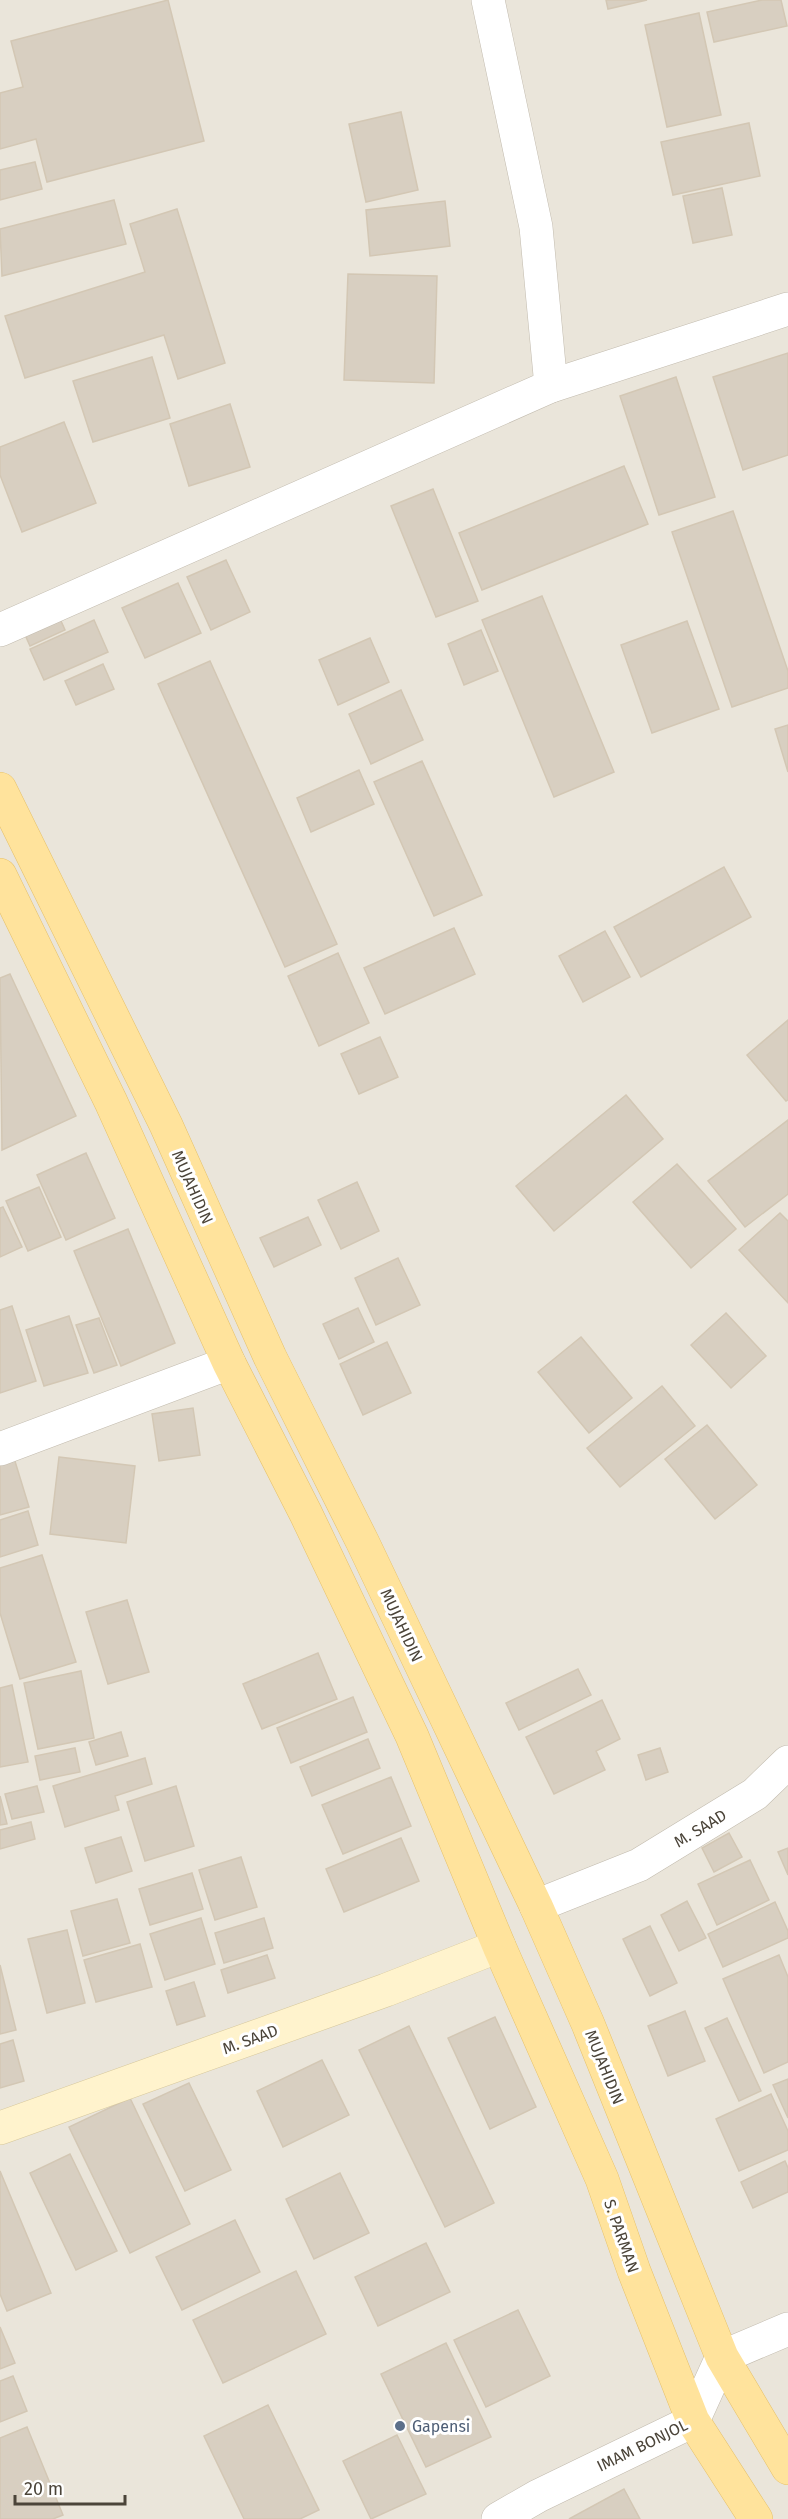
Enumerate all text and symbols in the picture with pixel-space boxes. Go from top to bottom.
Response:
street label: MUJAHIDIN [168,1147,217,1227]
street label: MUJAHIDIN [376,1586,427,1665]
street label: M. SAAD [671,1805,730,1851]
street label: M. SAAD [220,2021,281,2058]
street label: MUJAHIDIN [581,2027,628,2107]
street label: S. PARMAN [600,2197,643,2275]
street label: IMAM BONJOL [594,2415,691,2476]
place label: Gapensi [412,2417,470,2436]
marker: Gapensi [393,2419,407,2433]
scale bar [15,2468,124,2506]
text: 20 m [24,2478,63,2500]

